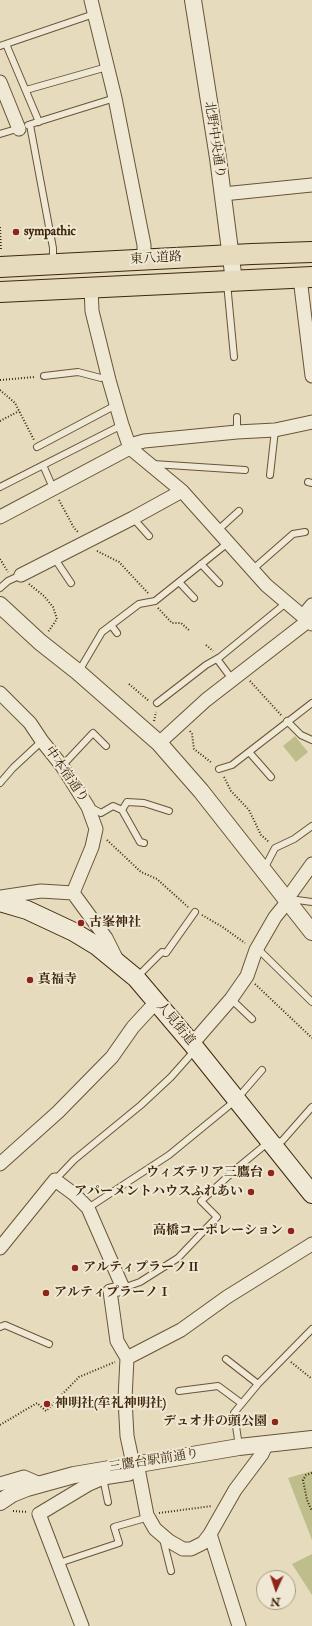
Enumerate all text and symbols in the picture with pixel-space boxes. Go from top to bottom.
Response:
street label: 北野中央通り [200,100,228,180]
place label: sympathic [24,224,76,240]
marker: sympathic [11,227,21,237]
street label: 東八道路 [130,250,182,268]
street label: 中本宿通り [41,744,91,806]
place label: 古峯神社 [89,915,141,931]
marker: 古峯神社 [76,918,86,928]
place label: 真福寺 [38,972,77,988]
marker: 真福寺 [25,975,35,985]
street label: 人見街道 [152,999,198,1049]
place label: ウィズテリア三鷹台 [146,1165,263,1181]
marker: ウィズテリア三鷹台 [266,1168,276,1178]
place label: アパーメントハウスふれあい [74,1184,243,1200]
marker: アパーメントハウスふれあい [246,1187,256,1197]
place label: 高橋コーポレーション [153,1223,283,1239]
marker: 高橋コーポレーション [286,1226,296,1236]
place label: アルティプラーノⅡ [83,1260,200,1276]
marker: アルティプラーノⅡ [70,1263,80,1273]
place label: アルティプラーノⅠ [54,1285,171,1301]
marker: アルティプラーノⅠ [41,1288,51,1298]
place label: 神明社(牟礼神明社) [55,1396,166,1412]
marker: 神明社(牟礼神明社) [42,1399,52,1409]
place label: デュオ井の頭公園 [163,1414,267,1430]
marker: デュオ井の頭公園 [270,1417,280,1427]
street label: 三鷹台駅前通り [108,1446,200,1476]
north arrow [256,1570,296,1610]
text: N [270,1595,281,1608]

